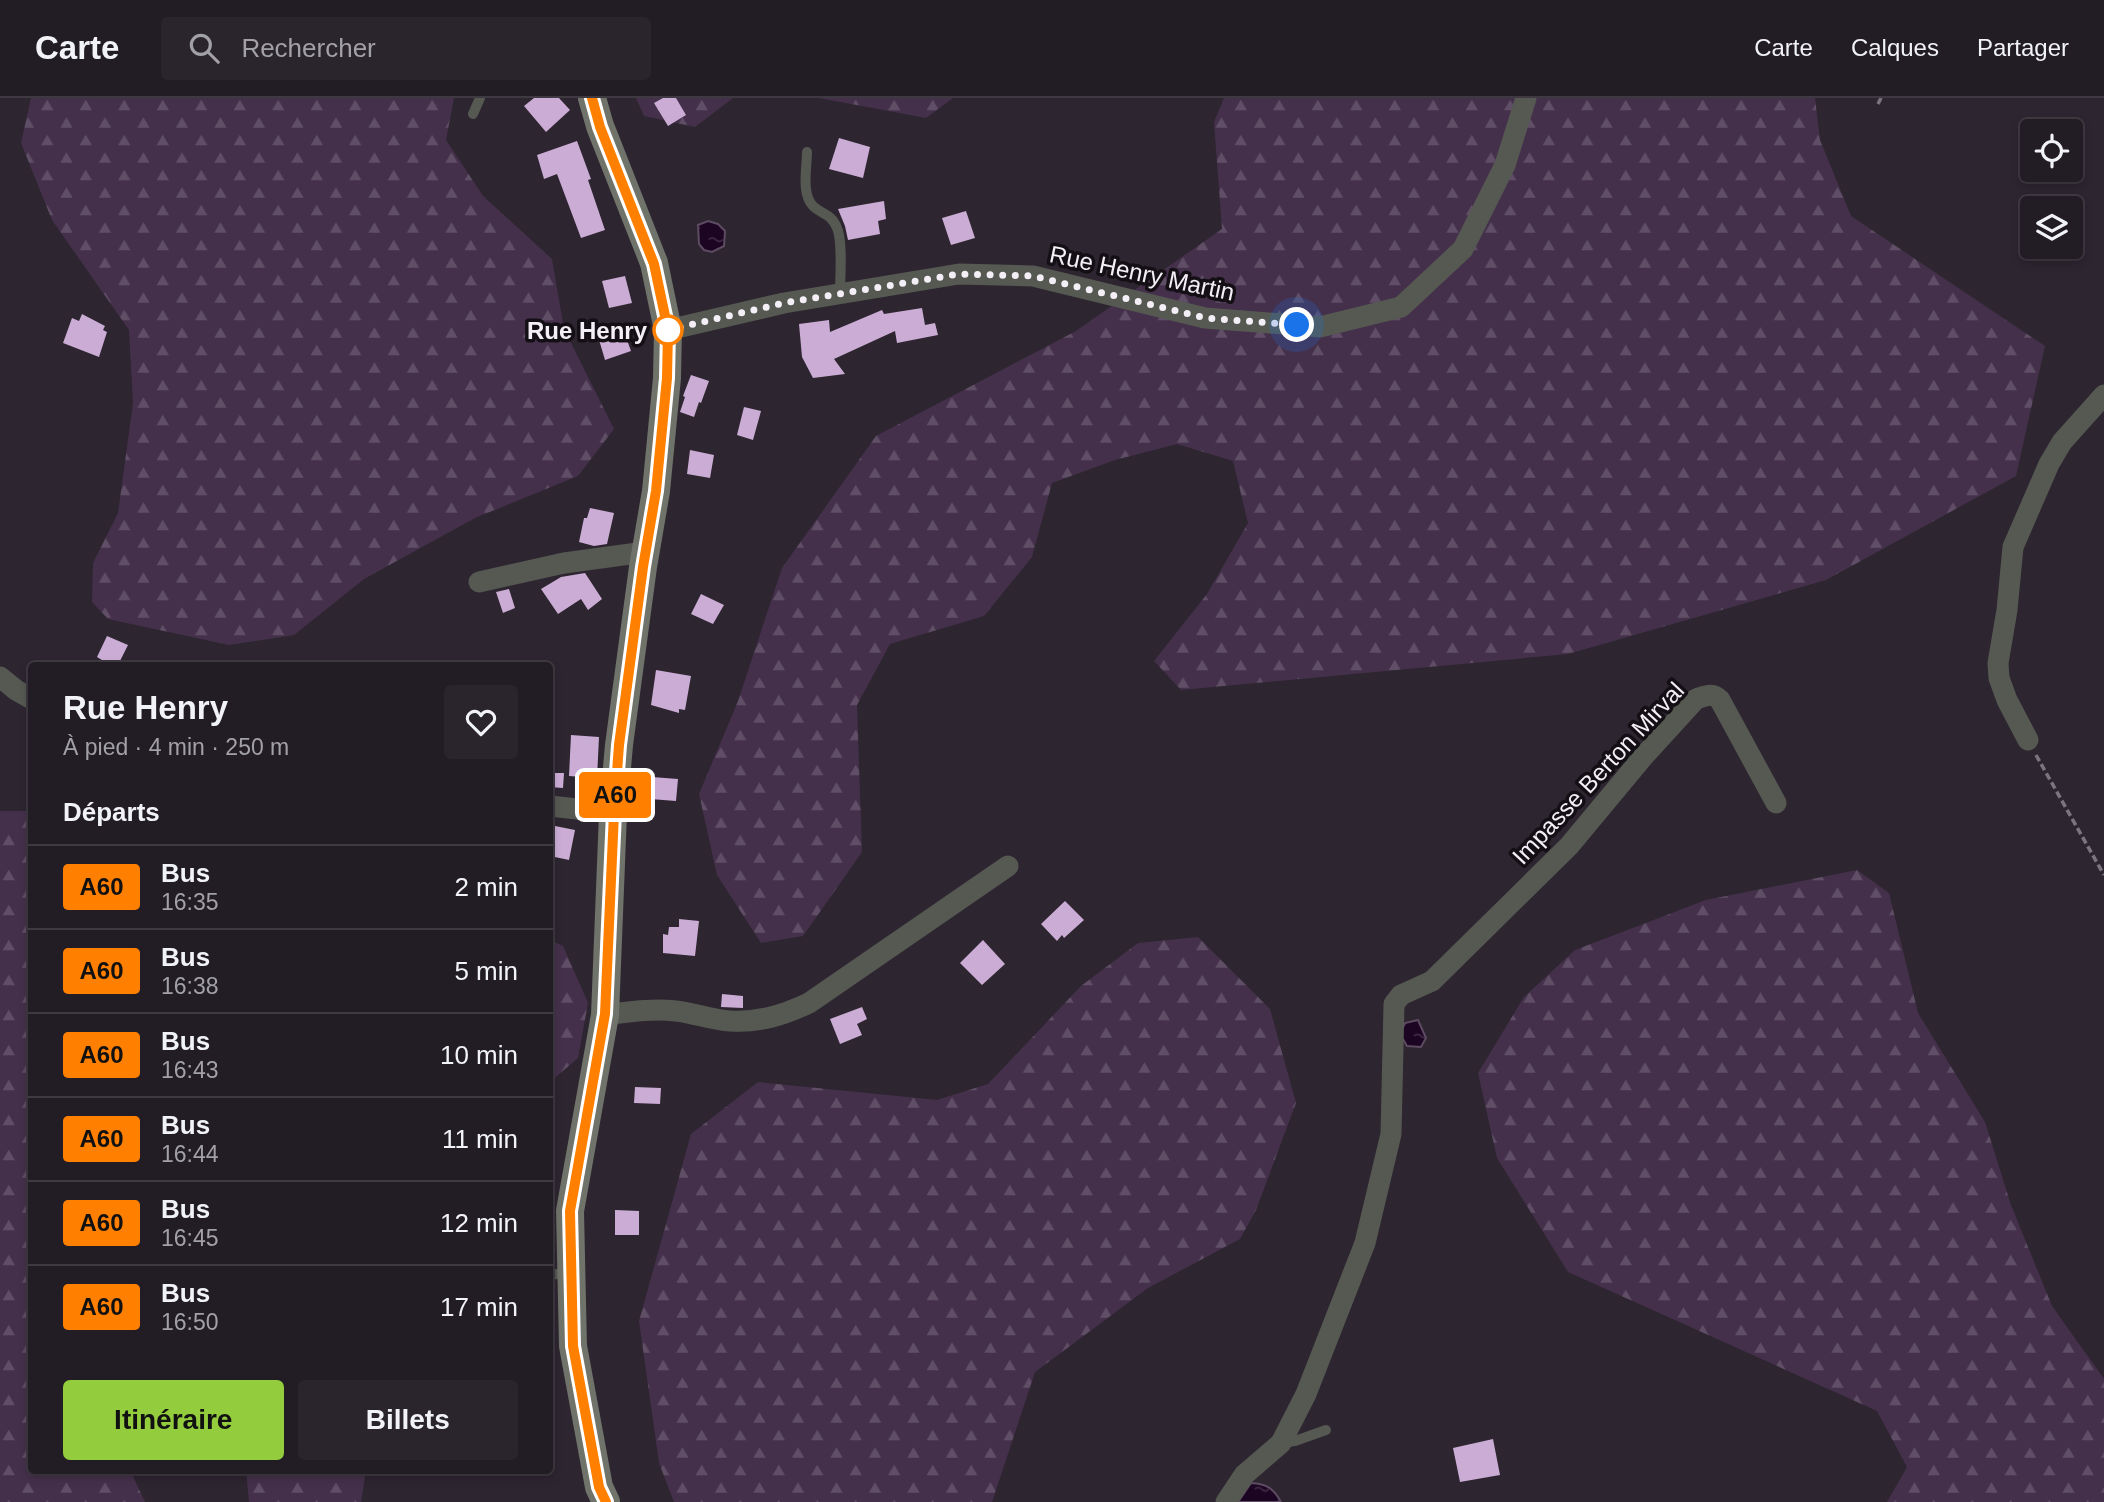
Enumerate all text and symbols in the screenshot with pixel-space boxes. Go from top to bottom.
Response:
search box [161,17,651,80]
text: Carte [35,29,119,66]
icon: search [185,29,223,67]
text: Rechercher [241,33,376,63]
text: Carte [1754,34,1813,61]
text: Calques [1851,34,1939,61]
text: Partager [1977,34,2069,61]
map controls [2020,119,2083,259]
button: locate [2020,119,2083,182]
button: layers [2020,196,2083,259]
street label: Rue Henry Martin [1047,240,1237,306]
your location [1279,307,1314,342]
marker: Rue Henry [653,315,683,345]
place label: Rue Henry [527,317,648,344]
street label: Impasse Berton Mirval [1507,676,1689,870]
button: heart [444,685,518,759]
text: Rue Henry [63,689,228,726]
text: À pied · 4 min · 250 m [63,734,289,760]
line badge: A60 [575,772,655,818]
text: A60 [593,781,637,808]
text: Départs [63,797,160,827]
text: Bus [161,858,210,888]
text: 2 min [454,872,518,902]
text: A60 [79,873,124,900]
text: 16:35 [161,889,219,915]
text: Bus [161,942,210,972]
text: 5 min [454,956,518,986]
text: A60 [79,957,124,984]
text: 16:38 [161,973,219,999]
text: Bus [161,1026,210,1056]
text: 10 min [440,1040,518,1070]
text: A60 [79,1041,124,1068]
text: 16:43 [161,1057,219,1083]
text: Bus [161,1110,210,1140]
text: 11 min [442,1124,518,1154]
text: A60 [79,1125,124,1152]
text: 16:44 [161,1141,219,1167]
text: Bus [161,1194,210,1224]
text: 12 min [440,1208,518,1238]
text: A60 [79,1209,124,1236]
text: 16:45 [161,1225,219,1251]
text: Bus [161,1278,210,1308]
text: 17 min [440,1292,518,1322]
text: A60 [79,1293,124,1320]
text: 16:50 [161,1309,219,1335]
button: Itinéraire [63,1380,284,1460]
button: Billets [298,1380,518,1460]

